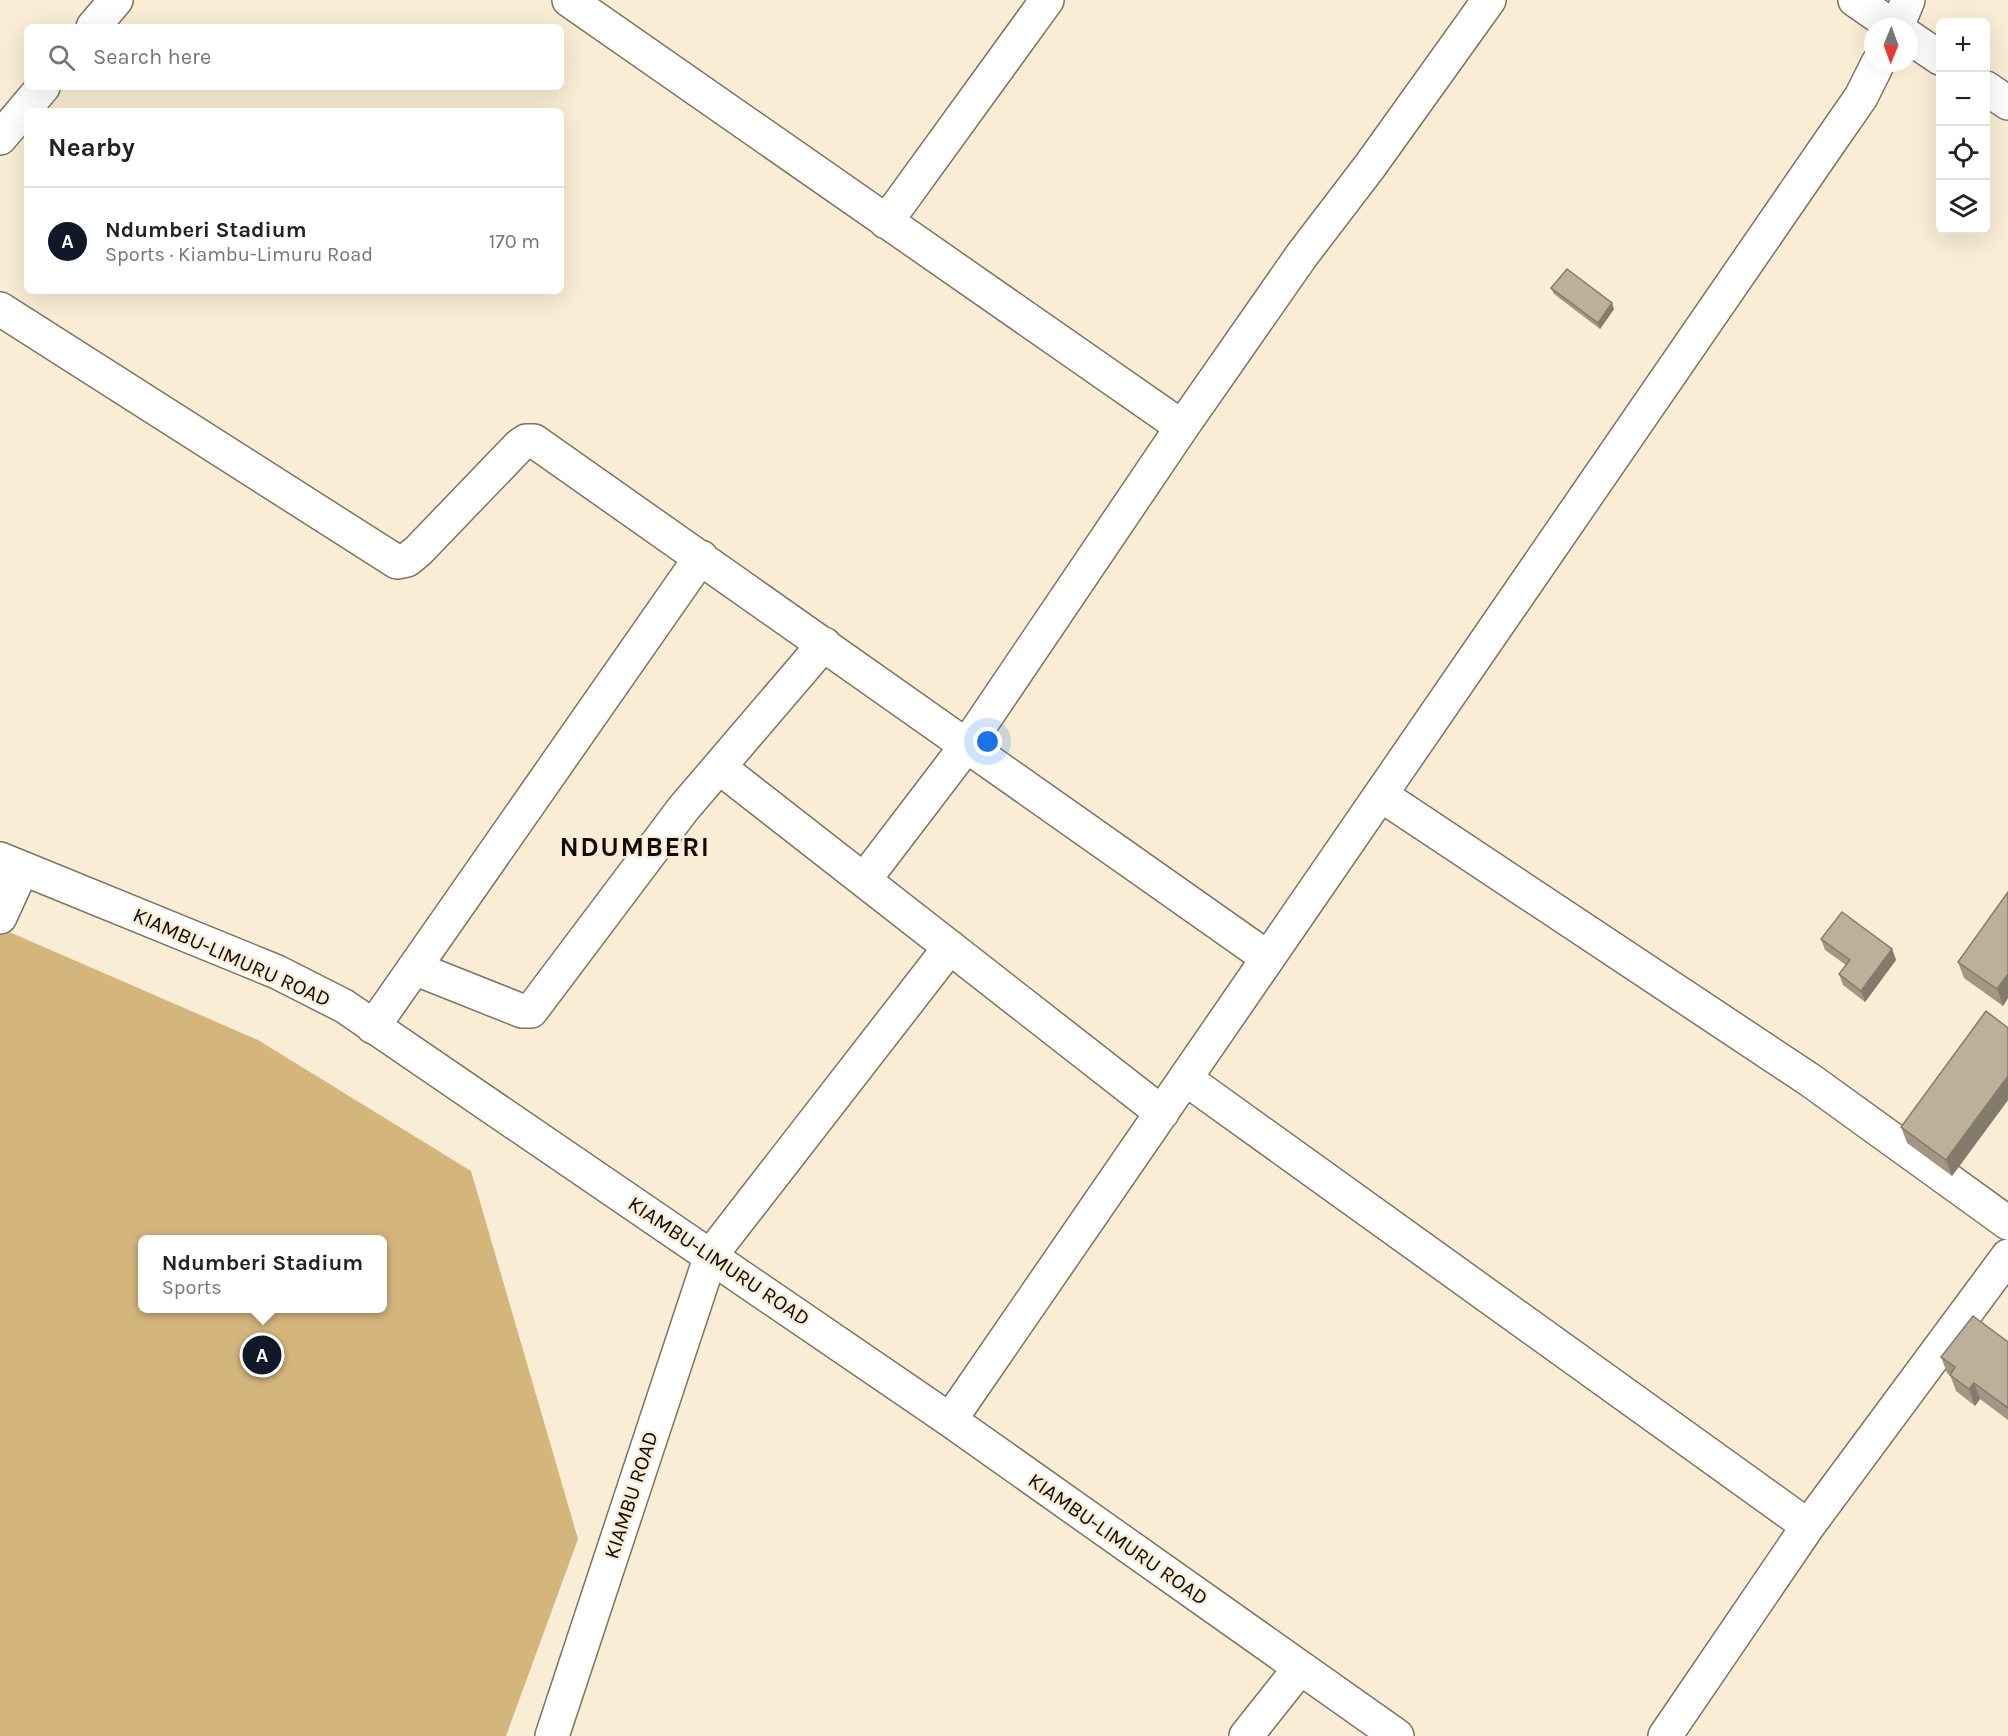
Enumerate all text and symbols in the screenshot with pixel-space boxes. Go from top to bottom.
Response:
north arrow [1864,18,1918,72]
map controls [1936,18,1990,234]
button: + [1936,18,1990,72]
search box [24,24,564,90]
icon: search [45,41,78,74]
text: Search here [93,44,211,70]
button: − [1936,72,1990,126]
button: locate [1936,126,1990,180]
text: Nearby [48,132,135,163]
button: layers [1936,180,1990,234]
text: Ndumberi Stadium [105,217,307,243]
text: A [61,230,74,253]
text: 170 m [489,230,540,253]
text: Sports · Kiambu-Limuru Road [105,243,373,266]
your location [973,727,1002,756]
district label: NDUMBERI [559,831,711,863]
street label: KIAMBU-LIMURU ROAD [130,903,334,1011]
street label: KIAMBU-LIMURU ROAD [624,1191,814,1331]
popup [138,1235,387,1313]
text: Ndumberi Stadium [162,1250,363,1276]
text: Sports [162,1276,222,1299]
pin: A [242,1332,282,1378]
street label: KIAMBU ROAD [599,1428,663,1562]
street label: KIAMBU-LIMURU ROAD [1024,1468,1212,1610]

